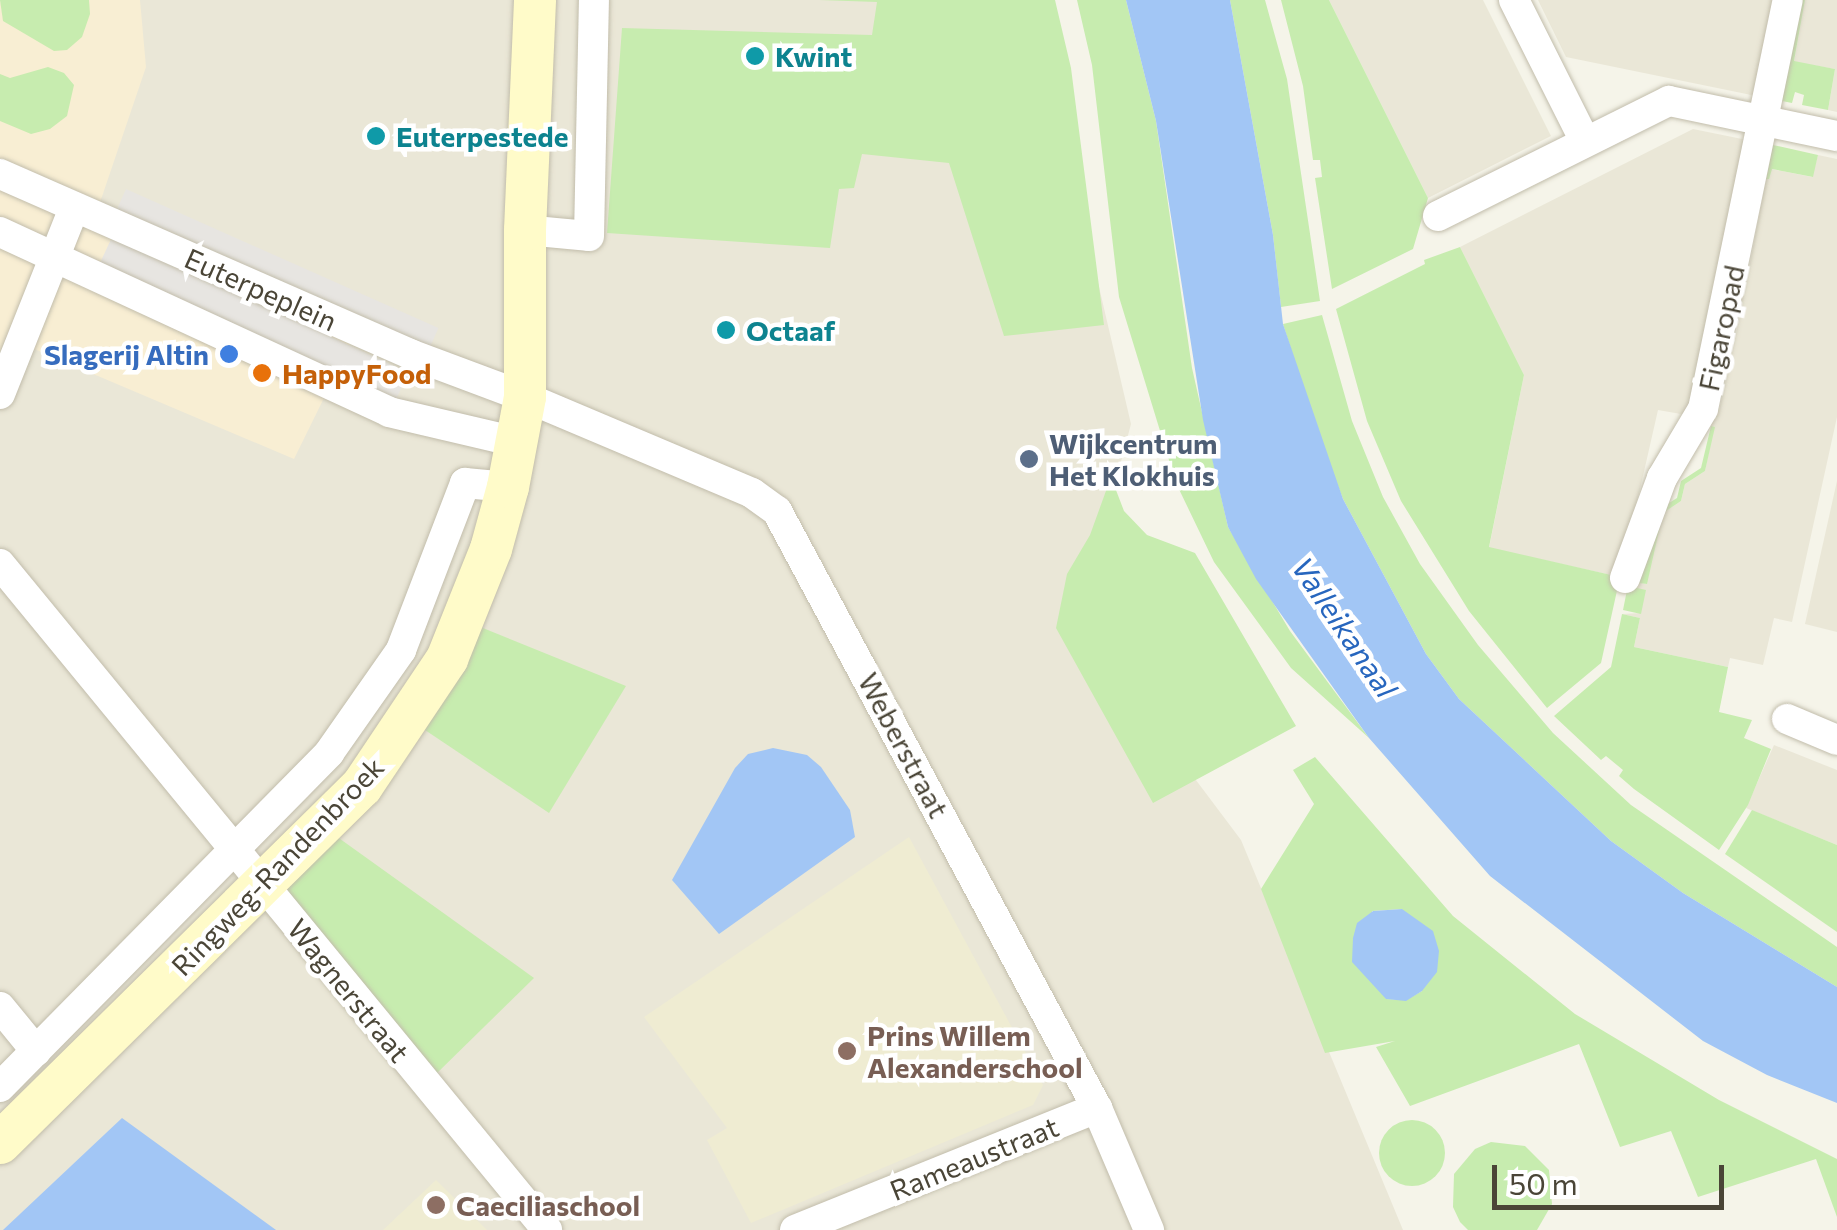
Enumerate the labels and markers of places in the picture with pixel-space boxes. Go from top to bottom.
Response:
place label: Kwint [775,39,852,73]
marker: Kwint [744,45,766,67]
place label: Euterpestede [396,119,568,153]
marker: Euterpestede [365,125,387,147]
place label: Octaaf [746,313,835,347]
marker: Octaaf [715,319,737,341]
place label: Slagerij Altin [44,337,209,371]
marker: Slagerij Altin [218,343,240,365]
place label: HappyFood [282,356,432,390]
marker: HappyFood [251,362,273,384]
place label: Wijkcentrum Het Klokhuis [1049,426,1218,492]
marker: Wijkcentrum Het Klokhuis [1018,448,1040,470]
place label: Prins Willem Alexanderschool [867,1018,1083,1084]
marker: Prins Willem Alexanderschool [836,1040,858,1062]
place label: Caeciliaschool [456,1188,640,1222]
marker: Caeciliaschool [425,1194,447,1216]

